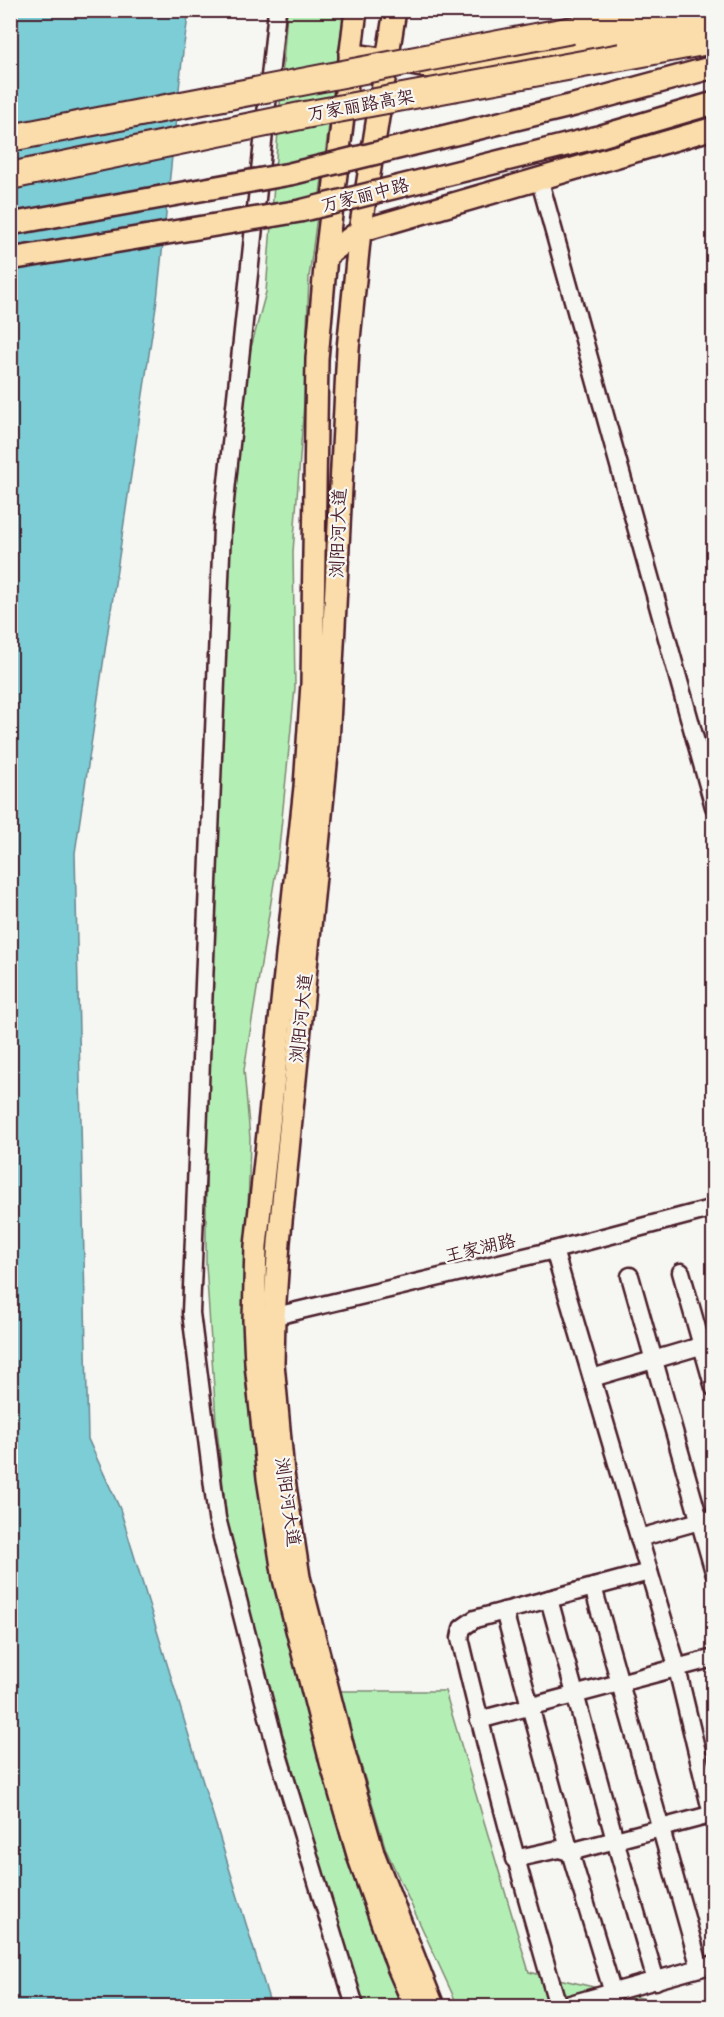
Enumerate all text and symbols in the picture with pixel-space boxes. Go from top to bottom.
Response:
street label: 万家丽路高架 [306,83,416,125]
street label: 万家丽中路 [318,171,411,217]
street label: 浏阳河大道 [323,488,351,578]
street label: 浏阳河大道 [283,972,317,1064]
street label: 王家湖路 [442,1227,518,1267]
street label: 浏阳河大道 [271,1456,307,1548]

